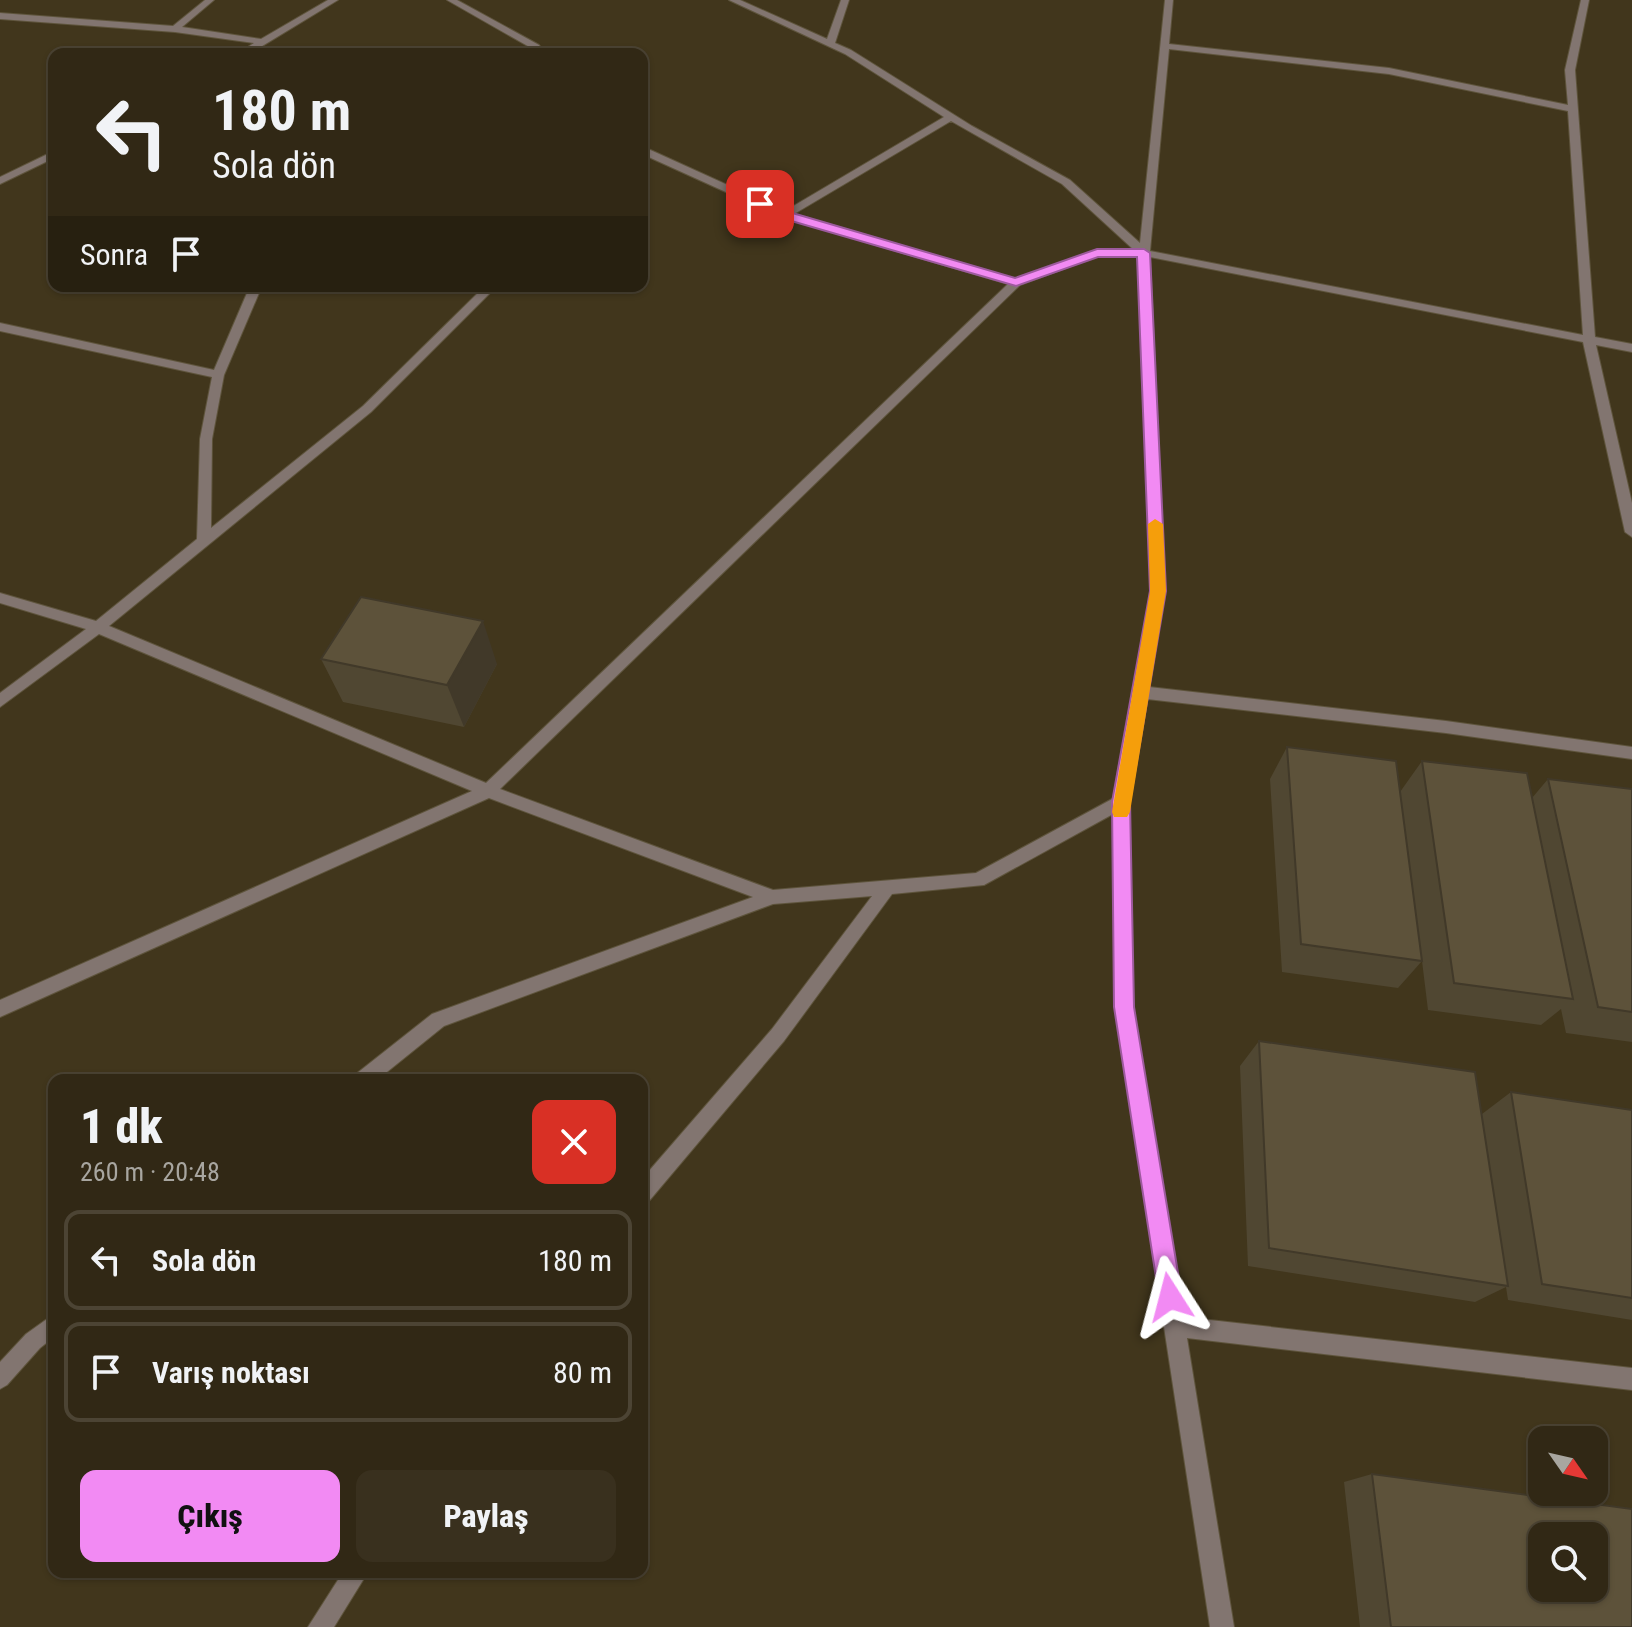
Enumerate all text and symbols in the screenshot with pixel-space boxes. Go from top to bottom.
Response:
text: 180 m [212,78,351,144]
icon: left [80,80,184,184]
text: Sola dön [212,145,336,187]
pin [726,170,794,238]
icon: arrive [738,182,782,226]
icon: arrive [164,232,208,276]
text: Sonra [80,237,148,272]
text: 1 dk [80,1098,162,1155]
button: close [532,1100,616,1184]
text: 260 m · 20:48 [80,1157,220,1187]
icon: left [84,1238,128,1282]
text: Sola dön [152,1243,256,1278]
text: 180 m [538,1243,612,1278]
position arrow [1128,1255,1212,1339]
icon: arrive [84,1350,128,1394]
text: Varış noktası [152,1355,310,1390]
text: 80 m [553,1355,612,1390]
north arrow [1528,1426,1608,1506]
map controls [1528,1426,1608,1602]
button: Çıkış [80,1470,340,1562]
button: Paylaş [356,1470,616,1562]
button: search [1528,1522,1608,1602]

